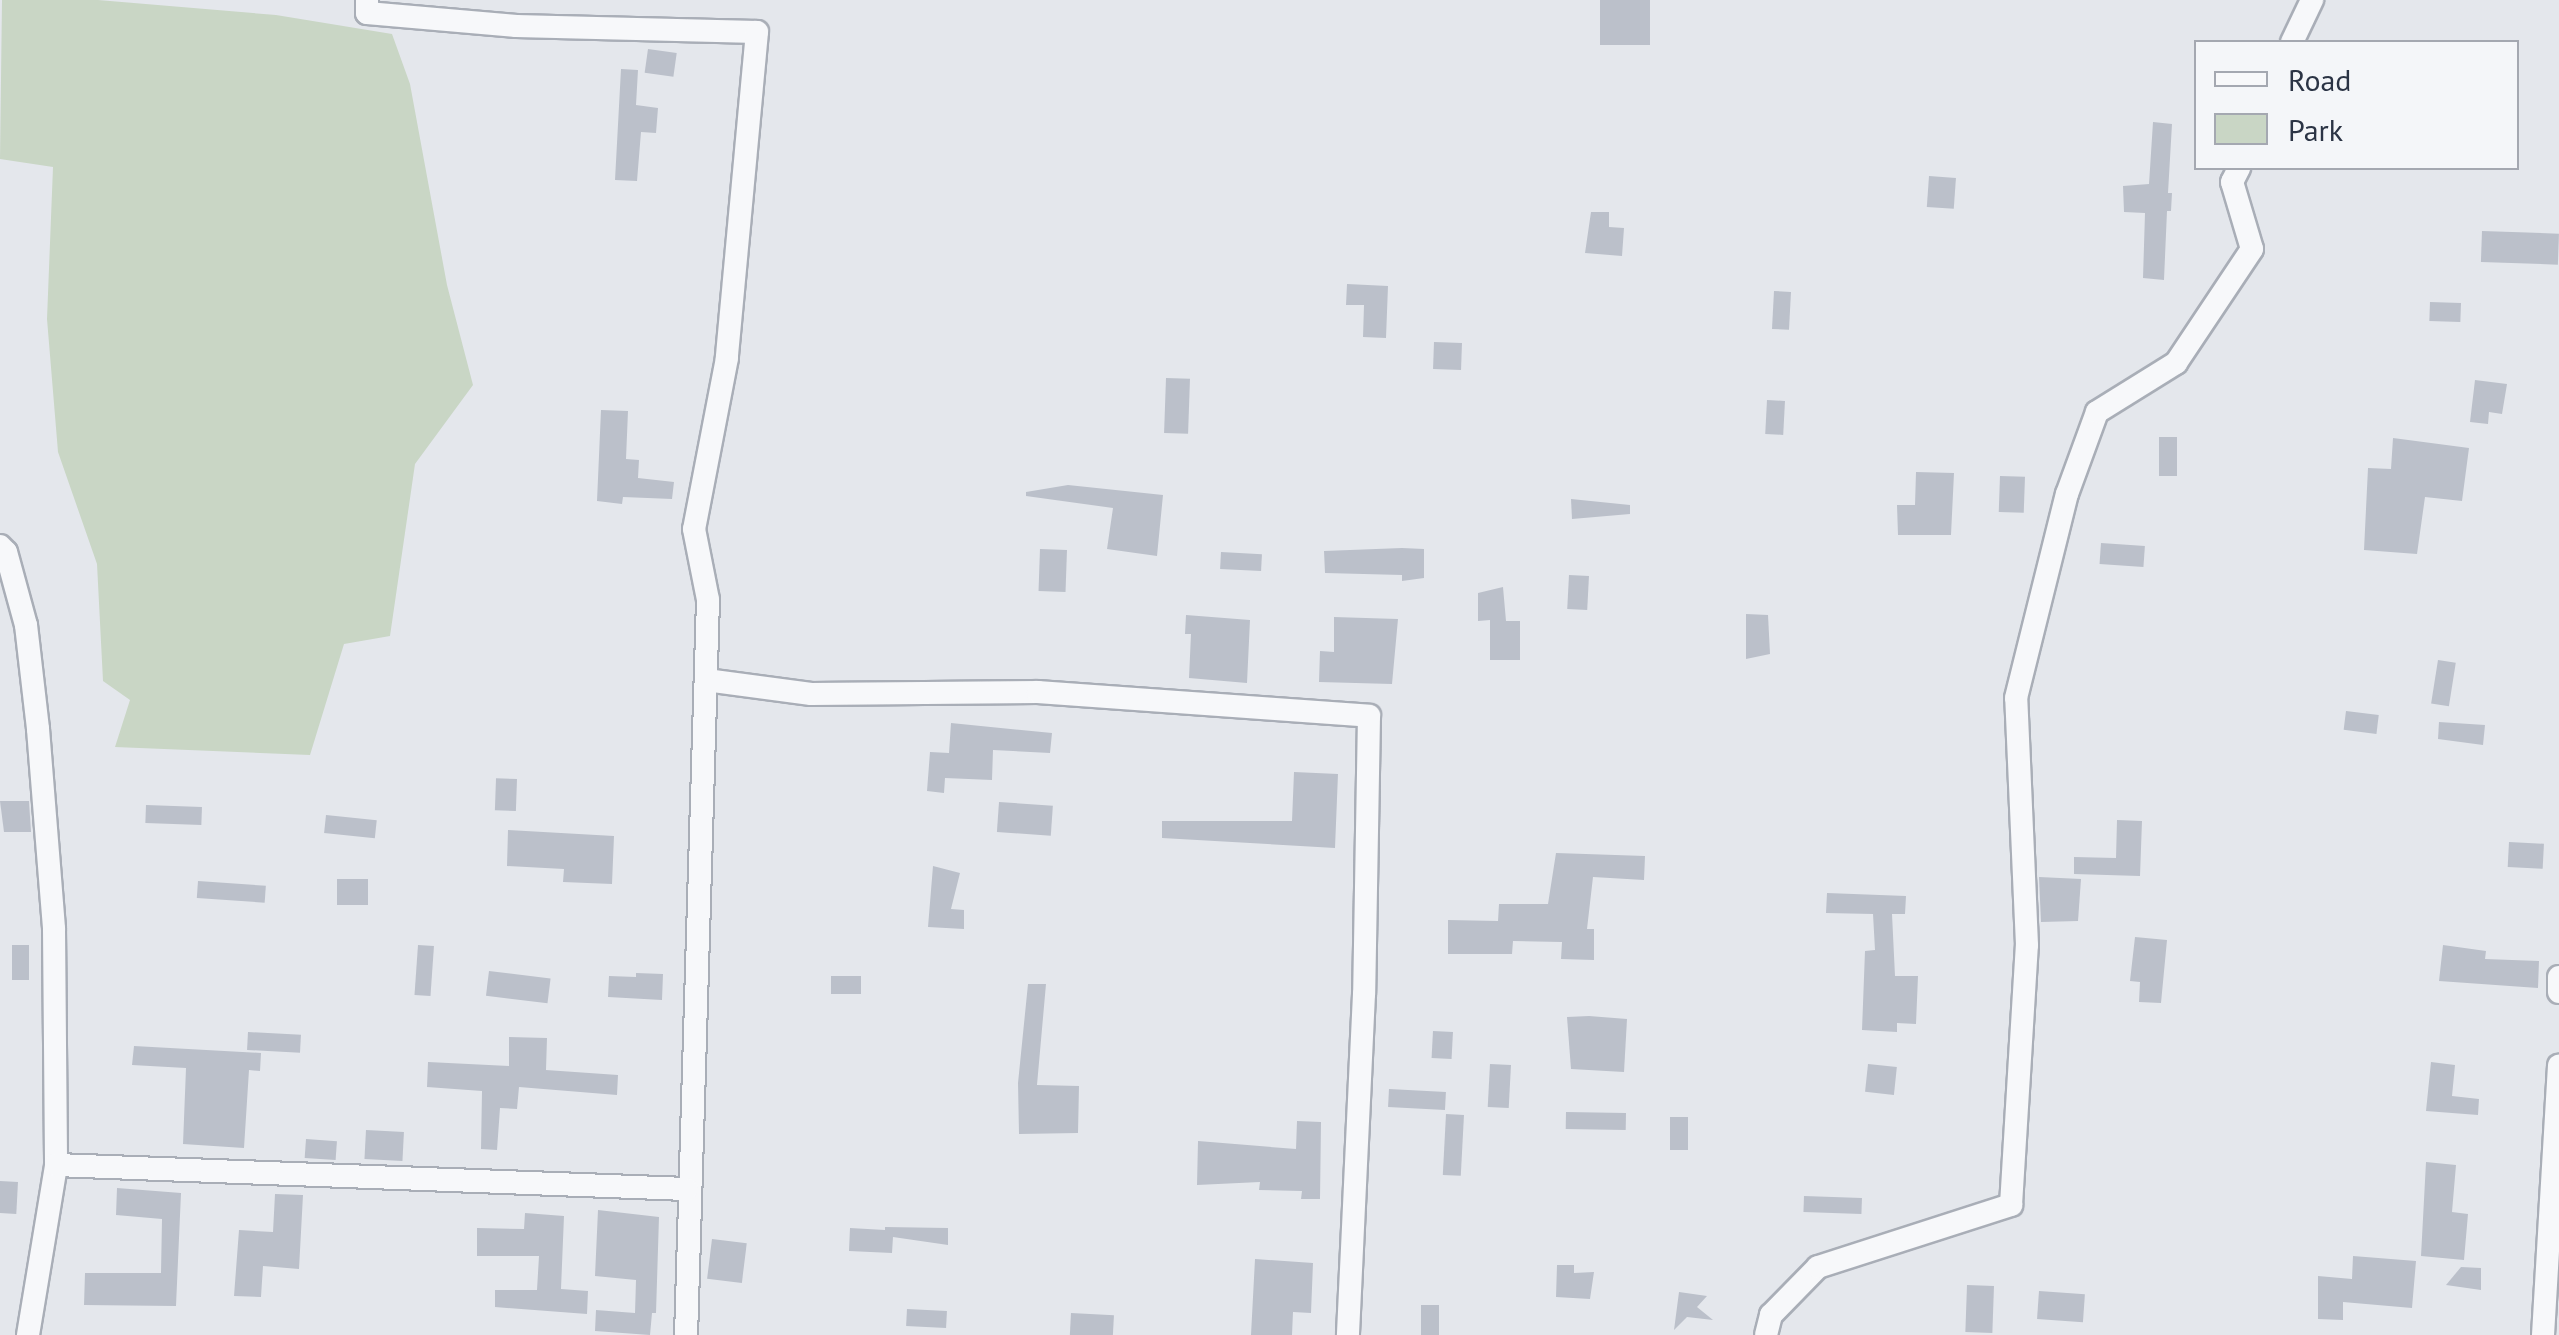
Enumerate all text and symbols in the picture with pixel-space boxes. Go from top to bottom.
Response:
legend [2194,40,2519,170]
text: Road [2288,60,2352,99]
text: Park [2288,110,2343,149]

